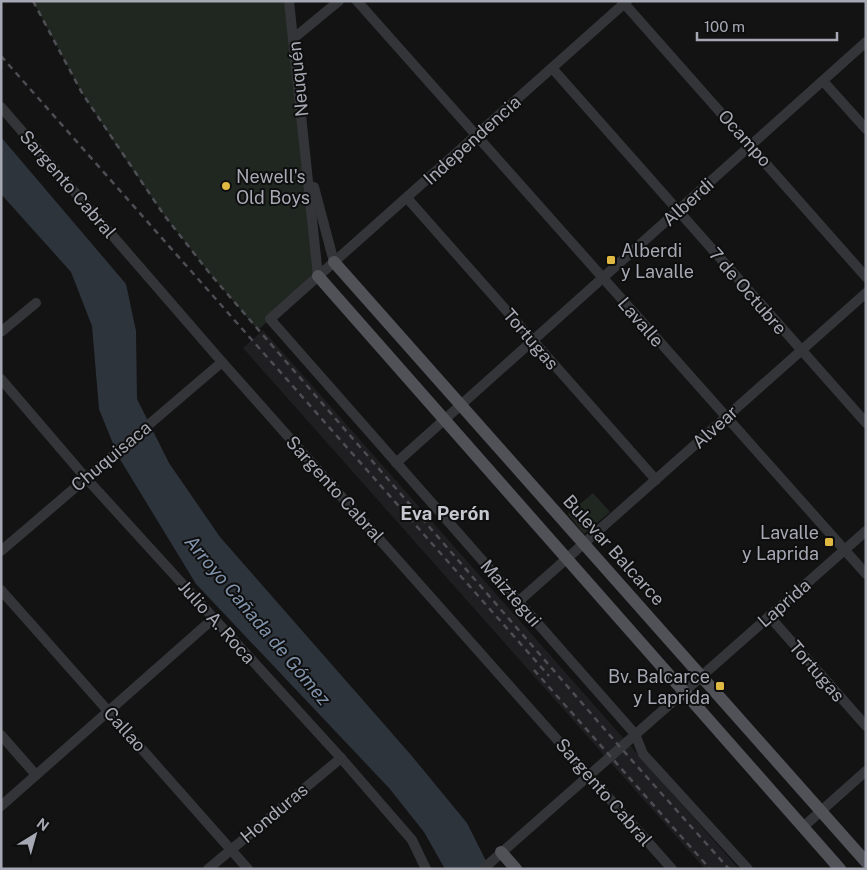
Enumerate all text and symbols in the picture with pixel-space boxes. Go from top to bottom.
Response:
scale bar [697,10,837,42]
text: 100 m [704,18,745,35]
street label: Neuquén [284,40,312,118]
street label: Independencia [419,91,525,189]
street label: Ocampo [714,105,776,171]
street label: Sargento Cabral [15,126,121,242]
place label: Newell's Old Boys [236,166,310,208]
street label: Alberdi [658,174,718,230]
marker: Newell's Old Boys [220,180,232,192]
place label: Alberdi y Lavalle [621,240,694,282]
street label: 7 de Octubre [705,243,791,339]
marker: Alberdi y Lavalle [605,254,617,266]
street label: Lavalle [614,293,668,351]
street label: Tortugas [499,304,563,374]
street label: Alvear [688,401,742,453]
street label: Chuquisaca [67,417,155,495]
street label: Sargento Cabral [282,431,388,547]
street label: Bulevar Balcarce [559,490,669,610]
district label: Eva Perón [400,502,490,524]
place label: Lavalle y Laprida [742,522,819,564]
water label: Arroyo Cañada de Gómez [181,531,336,709]
marker: Lavalle y Laprida [823,536,835,548]
street label: Maiztegui [476,555,546,631]
street label: Laprida [753,574,815,632]
street label: Julio A. Roca [174,576,260,668]
street label: Tortugas [785,636,849,706]
place label: Bv. Balcarce y Laprida [608,666,710,708]
marker: Bv. Balcarce y Laprida [714,680,726,692]
street label: Callao [99,702,151,756]
street label: Sargento Cabral [551,734,657,850]
street label: Honduras [236,779,312,847]
north arrow [10,810,60,860]
text: N [34,815,52,834]

